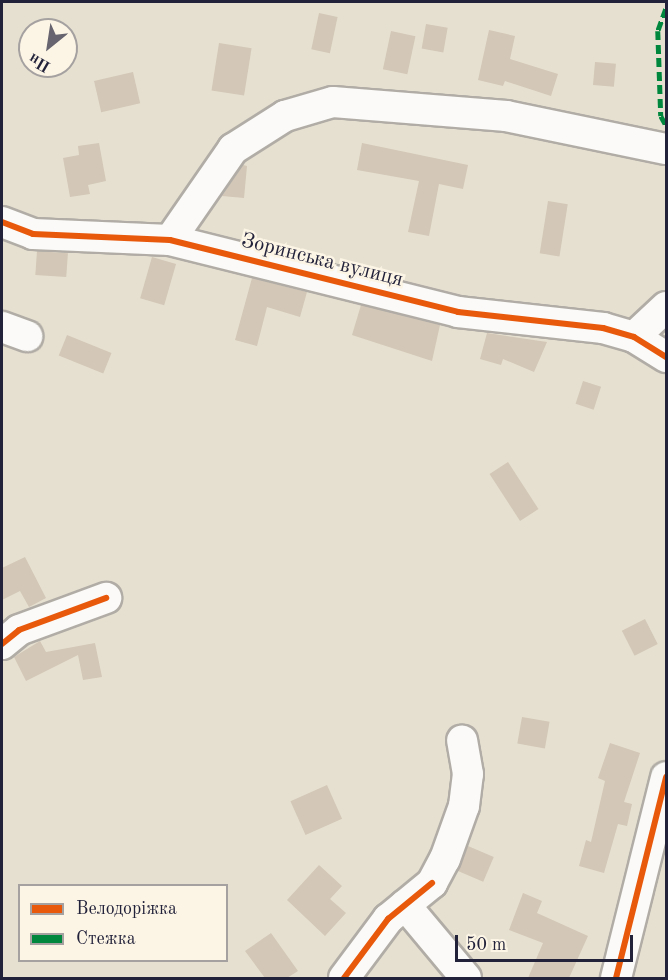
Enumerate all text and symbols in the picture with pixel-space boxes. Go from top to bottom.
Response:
north arrow [18,18,78,78]
text: Пн [26,49,54,74]
street label: Зоринська вулиця [238,229,406,293]
legend [18,884,228,962]
text: Велодоріжка [76,900,177,918]
scale bar [458,923,636,961]
text: Стежка [76,930,136,948]
text: 50 m [466,936,506,954]

